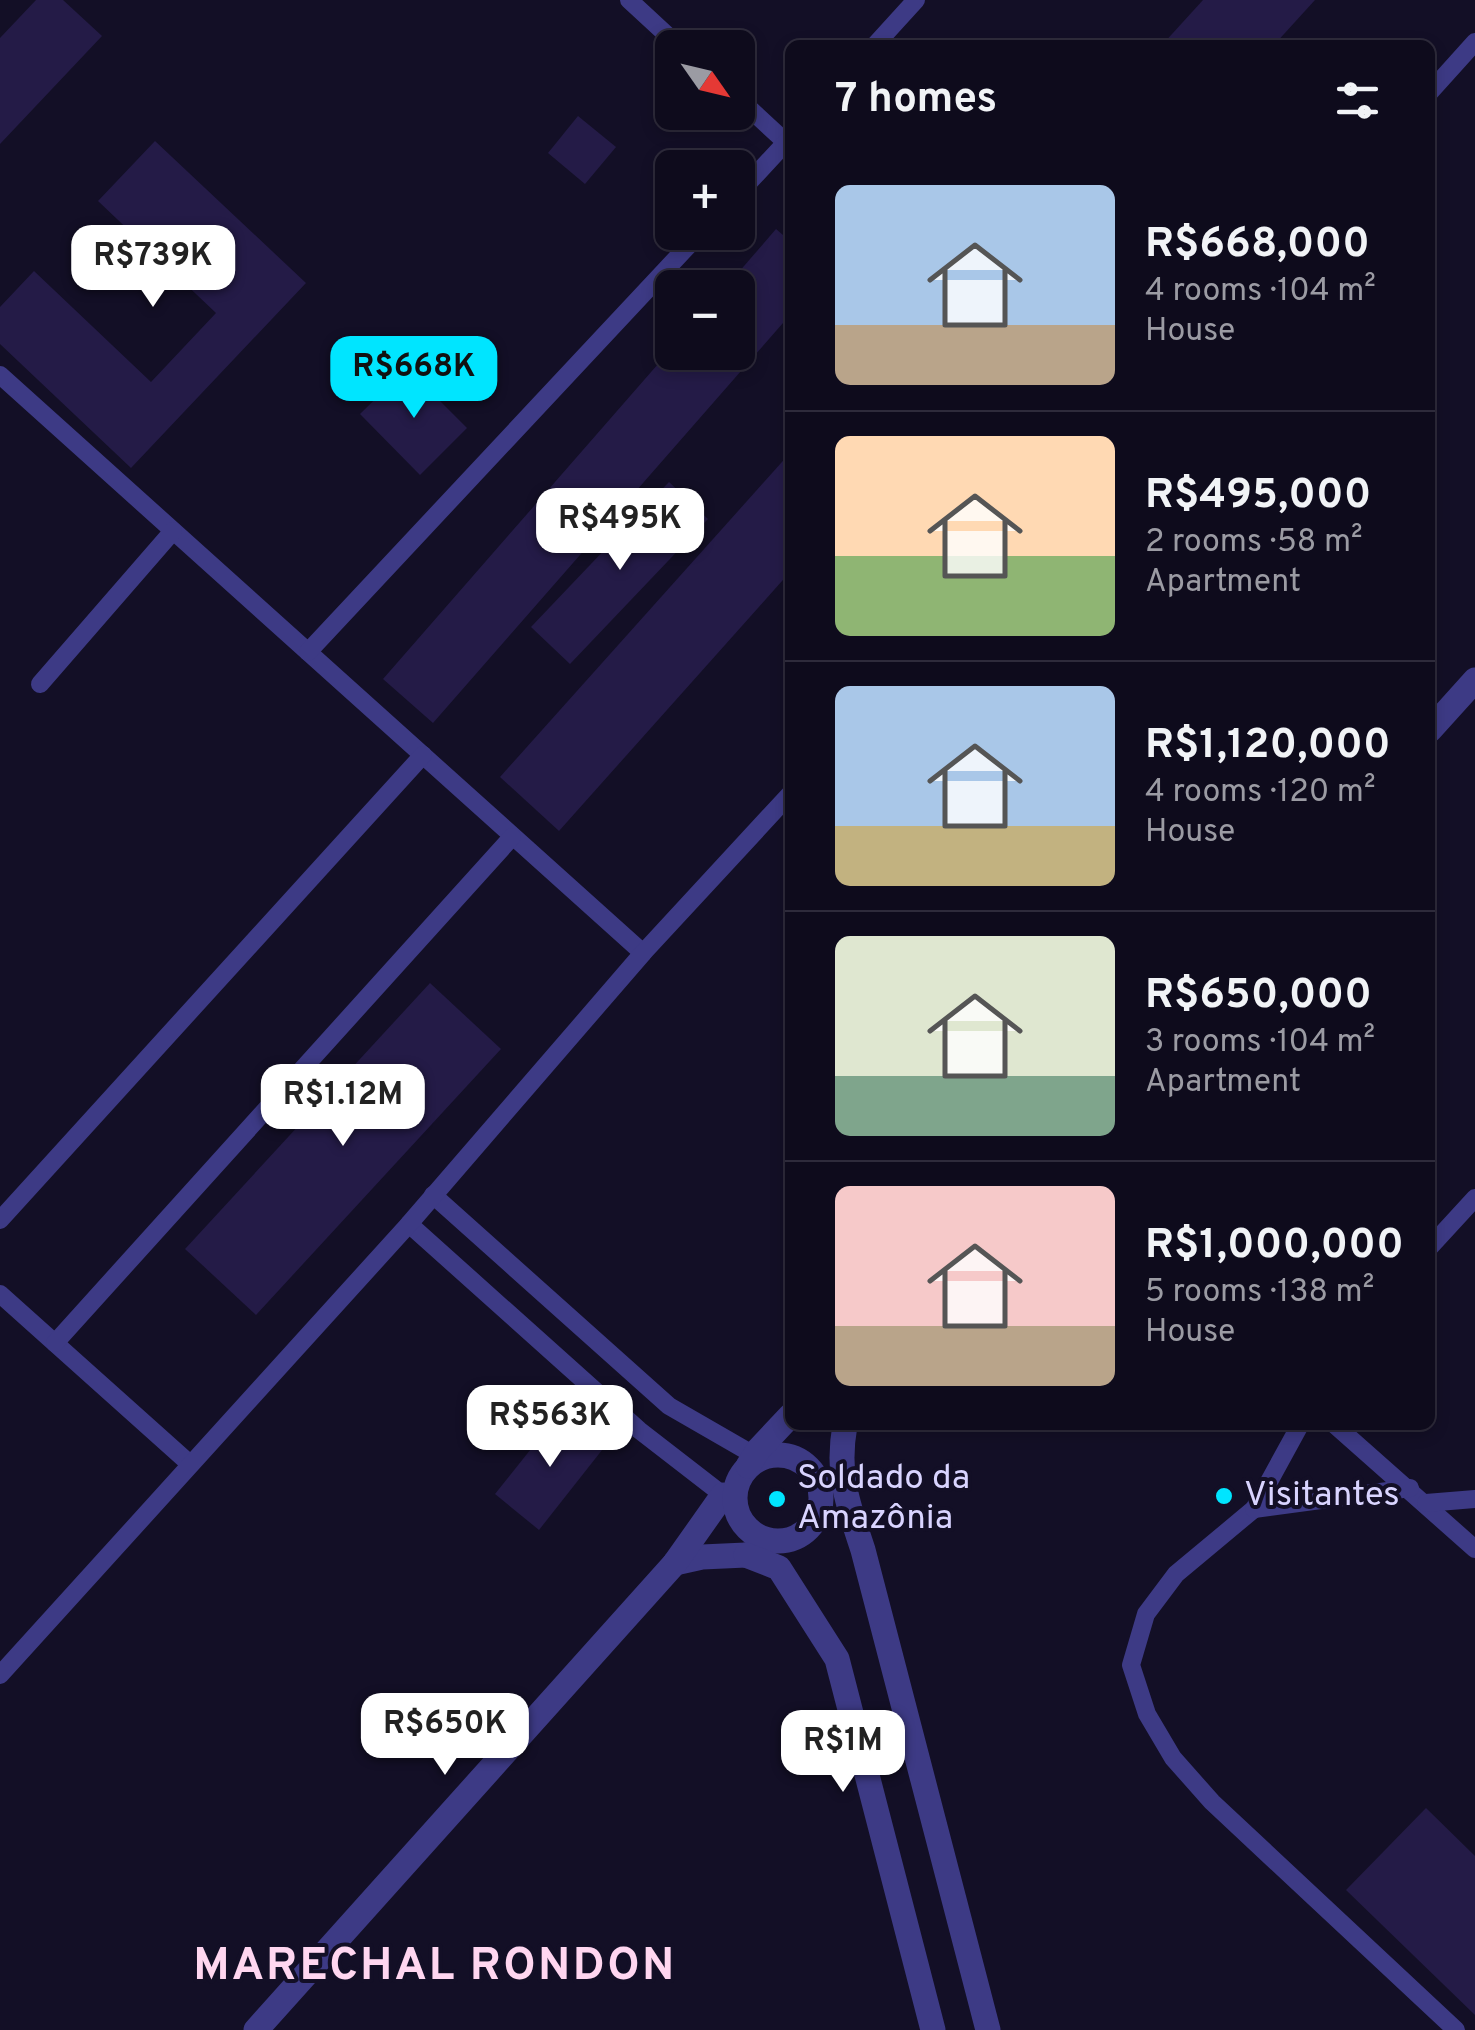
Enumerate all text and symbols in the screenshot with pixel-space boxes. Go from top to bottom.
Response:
north arrow [655,30,755,130]
map controls [655,30,755,370]
icon: filters [1330,73,1385,128]
text: 7 homes [835,74,997,127]
button: + [655,150,755,250]
text: R$668,000 [1145,219,1370,272]
pin: R$739K [72,225,234,310]
icon: home [915,225,1035,345]
text: R$739K [93,237,213,277]
button: − [655,270,755,370]
text: 4 rooms · 104 m² [1145,272,1376,312]
text: House [1145,312,1235,352]
pin: R$668K [333,336,495,421]
text: R$668K [352,348,476,388]
text: R$495,000 [1145,470,1371,523]
icon: home [915,476,1035,596]
pin: R$495K [539,488,701,573]
text: R$495K [558,500,682,540]
text: 2 rooms · 58 m² [1145,523,1363,563]
text: Apartment [1145,563,1301,603]
text: R$1,120,000 [1145,720,1391,773]
icon: home [915,726,1035,846]
text: 4 rooms · 120 m² [1145,773,1376,813]
text: House [1145,813,1235,853]
text: R$650,000 [1145,970,1372,1023]
icon: home [915,976,1035,1096]
text: 3 rooms · 104 m² [1145,1023,1375,1063]
text: Apartment [1145,1063,1301,1103]
pin: R$1.12M [251,1064,435,1149]
text: R$1.12M [283,1076,403,1116]
text: R$1,000,000 [1145,1220,1404,1273]
icon: home [915,1226,1035,1346]
text: 5 rooms · 138 m² [1145,1273,1374,1313]
text: House [1145,1313,1235,1353]
pin: R$563K [469,1385,631,1470]
text: R$563K [489,1397,611,1437]
place label: Soldado da Amazônia [797,1457,970,1541]
place label: Visitantes [1244,1474,1400,1518]
marker: Visitantes [1213,1485,1235,1507]
marker: Soldado da Amazônia [766,1488,788,1510]
pin: R$650K [364,1693,526,1778]
text: R$650K [383,1705,507,1745]
pin: R$1M [784,1710,902,1795]
text: R$1M [803,1722,883,1762]
district label: MARECHAL RONDON [193,1939,677,1996]

